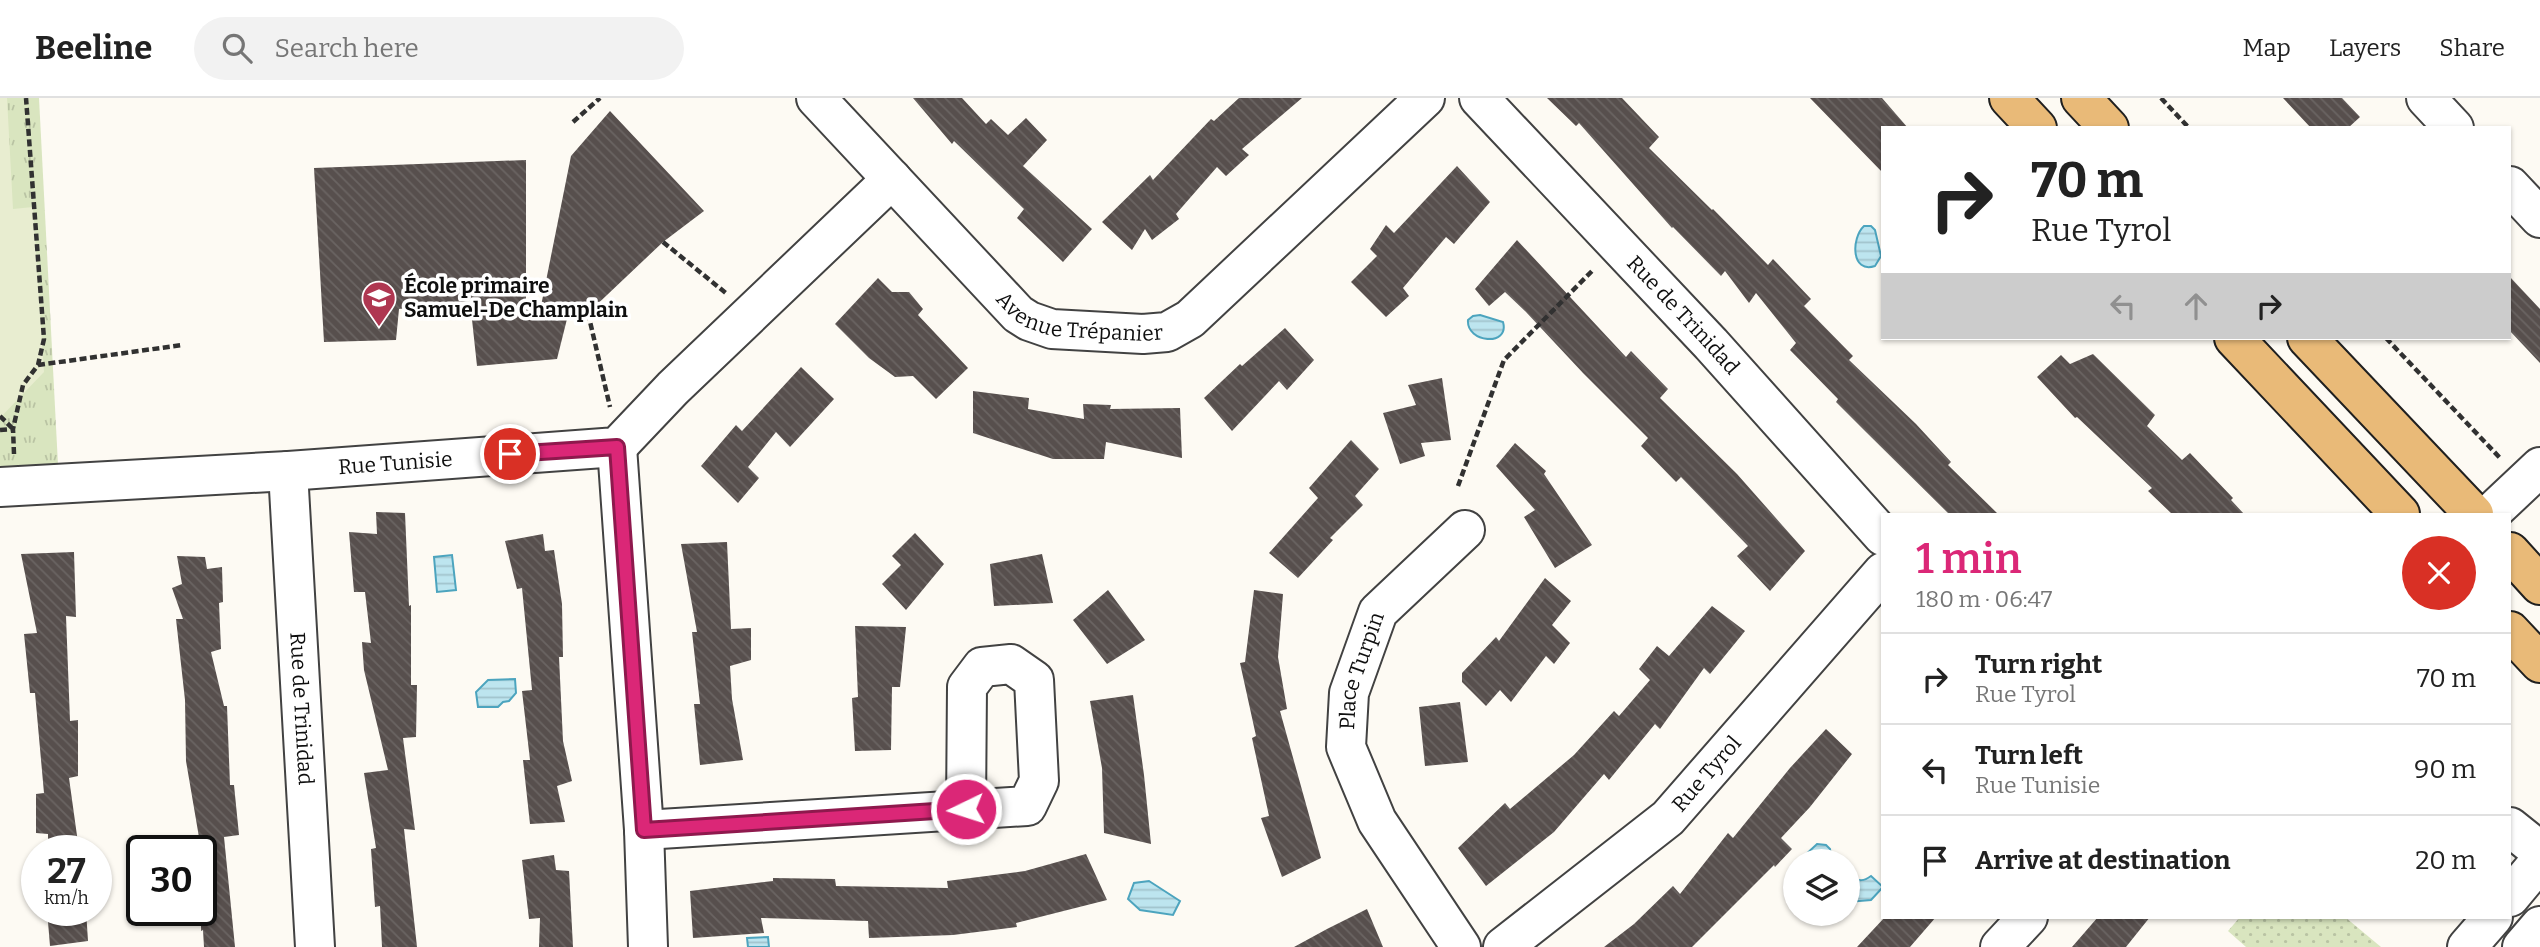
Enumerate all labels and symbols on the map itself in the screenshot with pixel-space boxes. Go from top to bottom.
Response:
street label: Rue de Trinidad [1621,250,1745,380]
place label: École primaire Samuel-De Champlain [404,272,628,323]
school or university icon: École primaire Samuel-De Champlain [360,279,398,328]
street label: Avenue Trépanier [991,286,1164,347]
pin [480,424,540,484]
street label: Rue Tunisie [337,446,453,480]
street label: Place Turpin [1334,609,1390,730]
street label: Rue de Trinidad [284,631,319,786]
street label: Rue Tyrol [1666,731,1747,817]
position arrow [929,772,1003,846]
speed limit sign: 30 [126,835,217,926]

